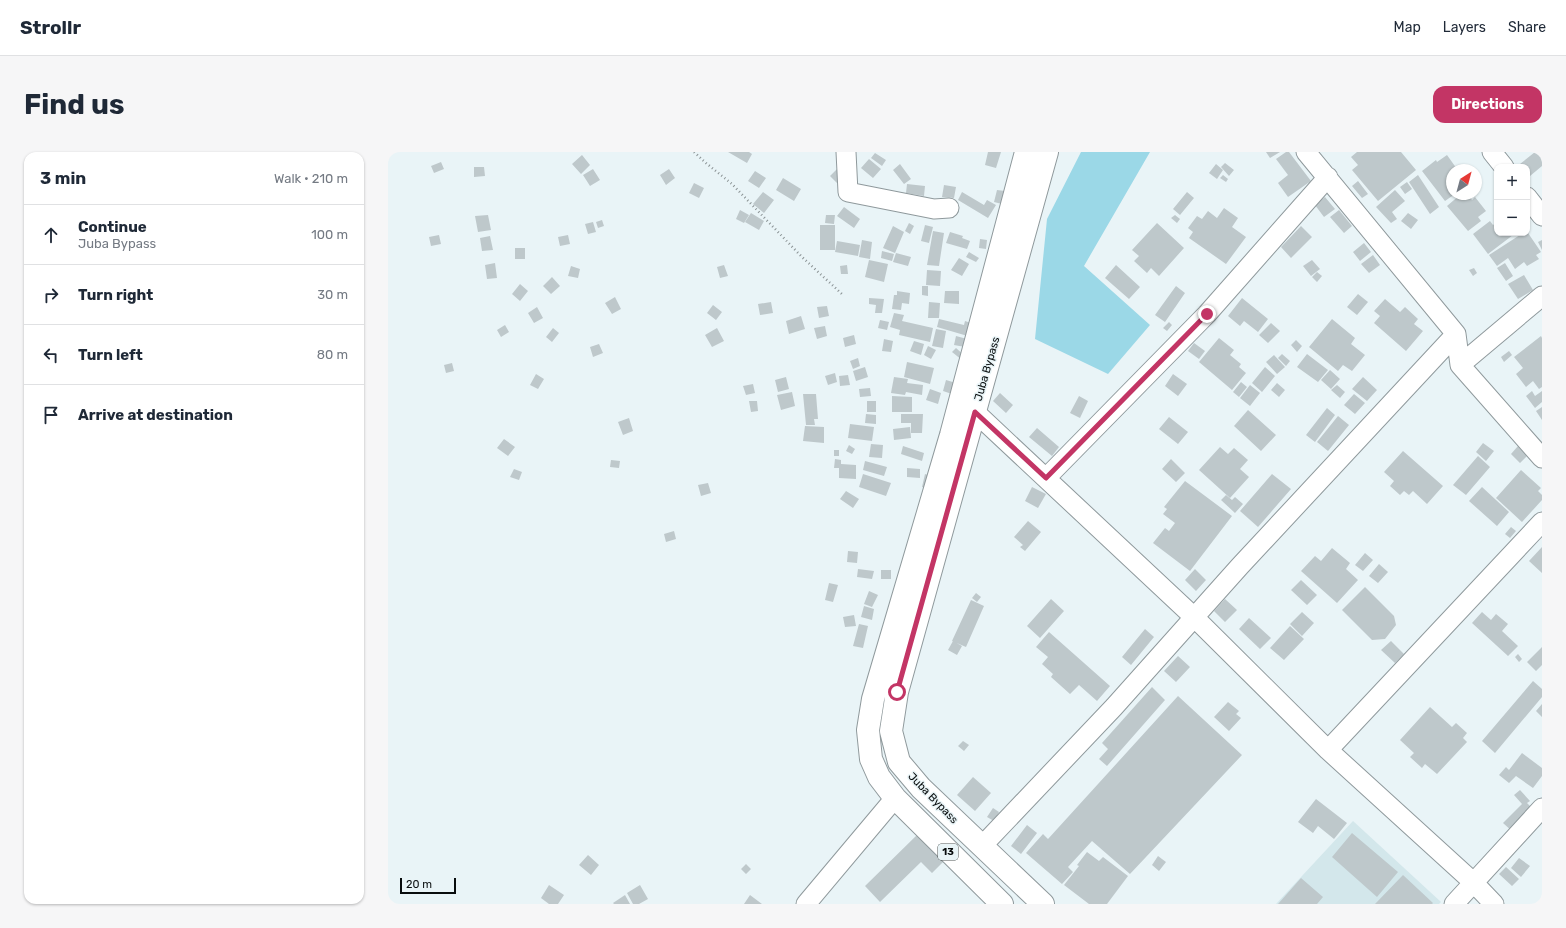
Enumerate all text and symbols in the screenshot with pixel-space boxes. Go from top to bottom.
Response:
text: Strollr [20,16,81,39]
text: Map [1394,19,1421,36]
text: Layers [1443,19,1486,36]
text: Share [1508,19,1546,36]
button: Directions [1433,86,1542,123]
text: Find us [24,88,124,121]
north arrow [1446,164,1482,200]
map controls [1494,164,1530,236]
button: + [1494,164,1530,200]
text: 3 min [40,168,86,188]
text: Walk · 210 m [274,171,348,186]
button: − [1494,200,1530,236]
text: Continue [78,218,147,236]
icon: ahead [40,224,62,246]
text: 100 m [311,227,348,242]
text: Juba Bypass [78,236,156,251]
icon: right [40,284,62,306]
text: Turn right [78,286,153,304]
text: 30 m [317,287,348,302]
route end [1198,305,1216,323]
street label: Juba Bypass [972,335,1002,403]
icon: left [40,344,62,366]
text: Turn left [78,346,143,364]
text: 80 m [317,347,348,362]
icon: arrive [40,404,62,426]
text: Arrive at destination [78,406,233,424]
route start [888,683,906,701]
street label: Juba Bypass [905,770,961,827]
road number: 13 [938,844,958,860]
scale bar [400,876,456,895]
text: 20 m [406,878,432,891]

